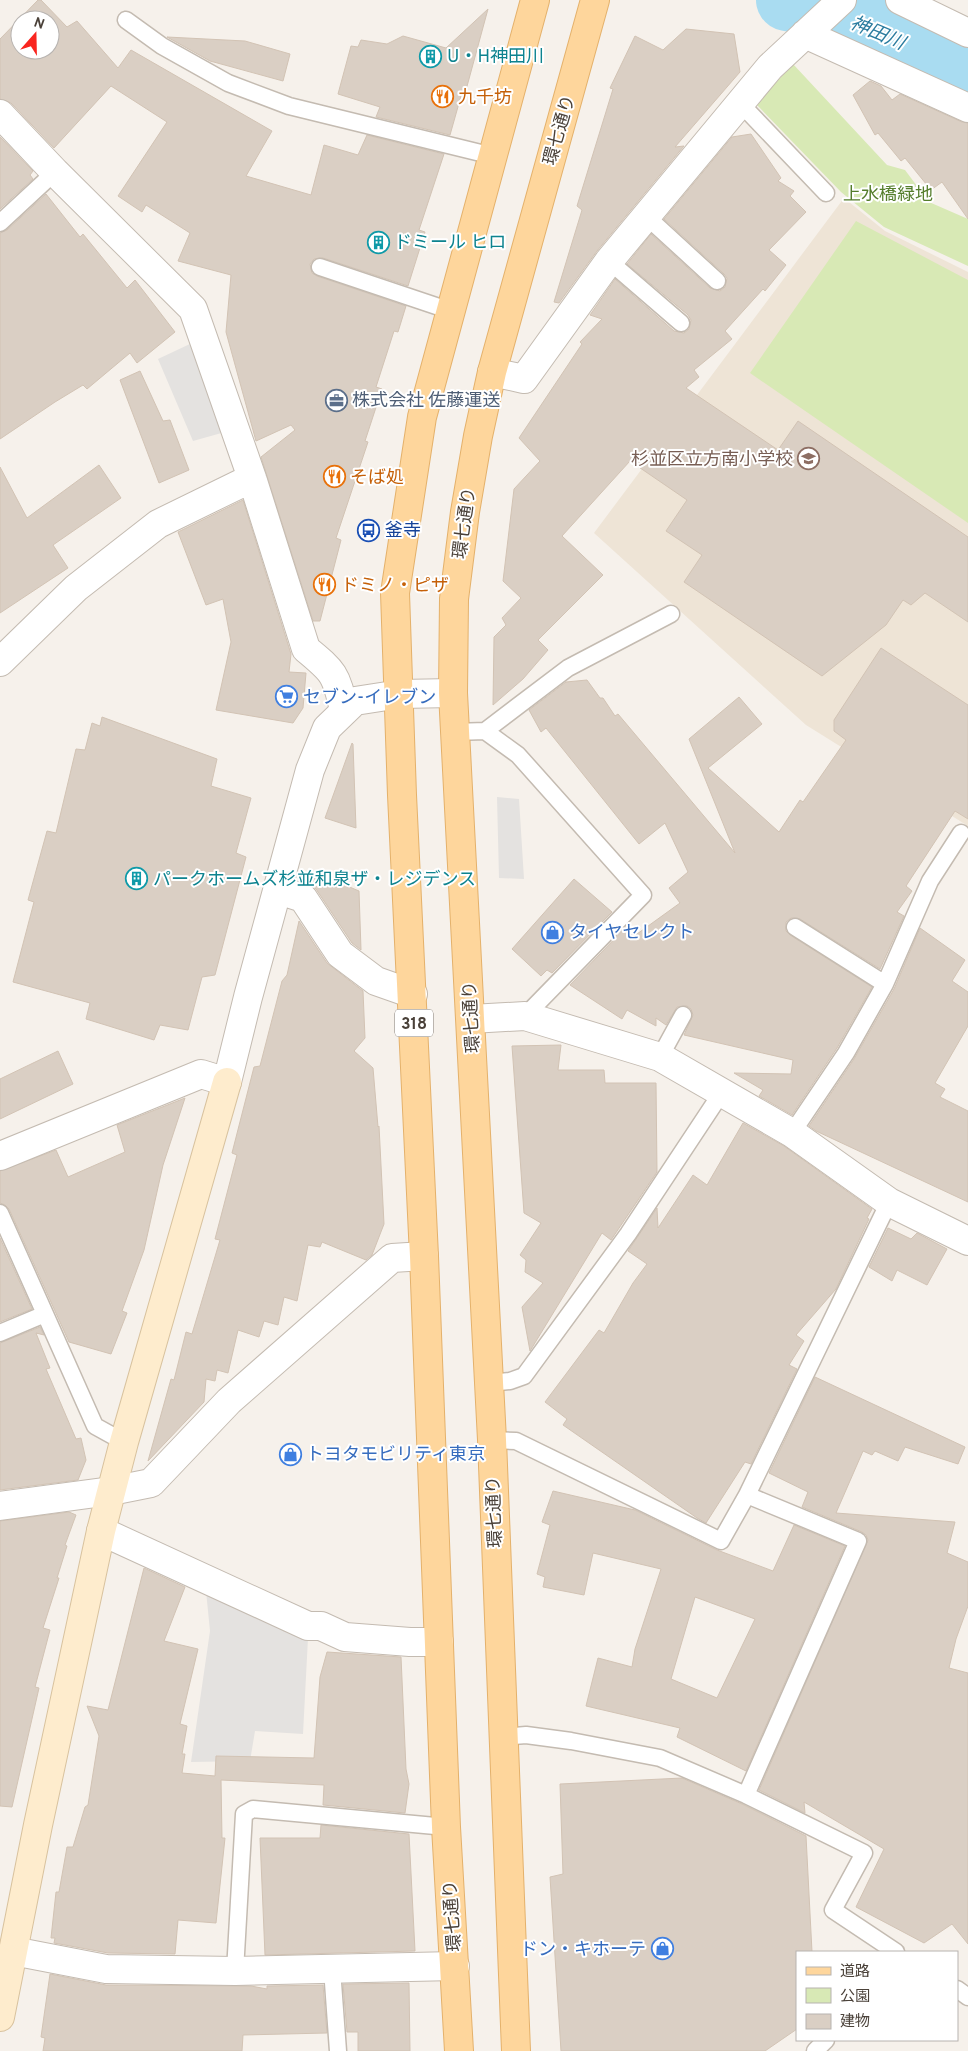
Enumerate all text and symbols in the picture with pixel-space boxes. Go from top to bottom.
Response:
north arrow [10,10,60,60]
water label: 神田川 [846,12,910,57]
text: N [31,14,47,34]
building icon: U・H神田川 [419,44,443,68]
place label: U・H神田川 [447,46,544,69]
restaurant icon: 九千坊 [430,85,454,109]
place label: 九千坊 [458,87,512,110]
street label: 環七通り [539,93,581,168]
park label: 上水橋緑地 [843,184,933,207]
building icon: ドミール ヒロ [366,230,390,254]
place label: ドミール ヒロ [394,232,506,255]
office icon: 株式会社 佐藤運送 [324,388,348,412]
place label: 株式会社 佐藤運送 [352,390,500,413]
school or university icon: 杉並区立方南小学校 [797,447,821,471]
place label: 杉並区立方南小学校 [631,449,793,472]
restaurant icon: そば処 [322,465,346,489]
place label: そば処 [350,467,404,490]
street label: 環七通り [449,486,482,560]
bus stop icon: 釜寺 [357,518,381,542]
place label: 釜寺 [385,520,421,543]
restaurant icon: ドミノ・ピザ [313,573,337,597]
place label: ドミノ・ピザ [341,575,449,598]
supermarket icon: セブン-イレブン [275,685,299,709]
place label: セブン-イレブン [303,687,436,710]
building icon: パークホームズ杉並和泉ザ・レジデンス [125,867,149,891]
place label: パークホームズ杉並和泉ザ・レジデンス [153,869,476,892]
shop icon: タイヤセレクト [541,920,565,944]
place label: タイヤセレクト [569,922,694,945]
street label: 環七通り [459,980,486,1053]
road number: 318 [395,1010,433,1036]
shop icon: トヨタモビリティ東京 [278,1442,302,1466]
place label: トヨタモビリティ東京 [306,1444,485,1467]
street label: 環七通り [483,1476,508,1548]
street label: 環七通り [440,1879,467,1953]
shop icon: ドン・キホーテ [650,1937,674,1961]
place label: ドン・キホーテ [520,1939,646,1962]
legend [796,1951,958,2041]
text: 道路 [840,1963,870,1982]
text: 公園 [840,1988,870,2007]
text: 建物 [840,2013,870,2032]

